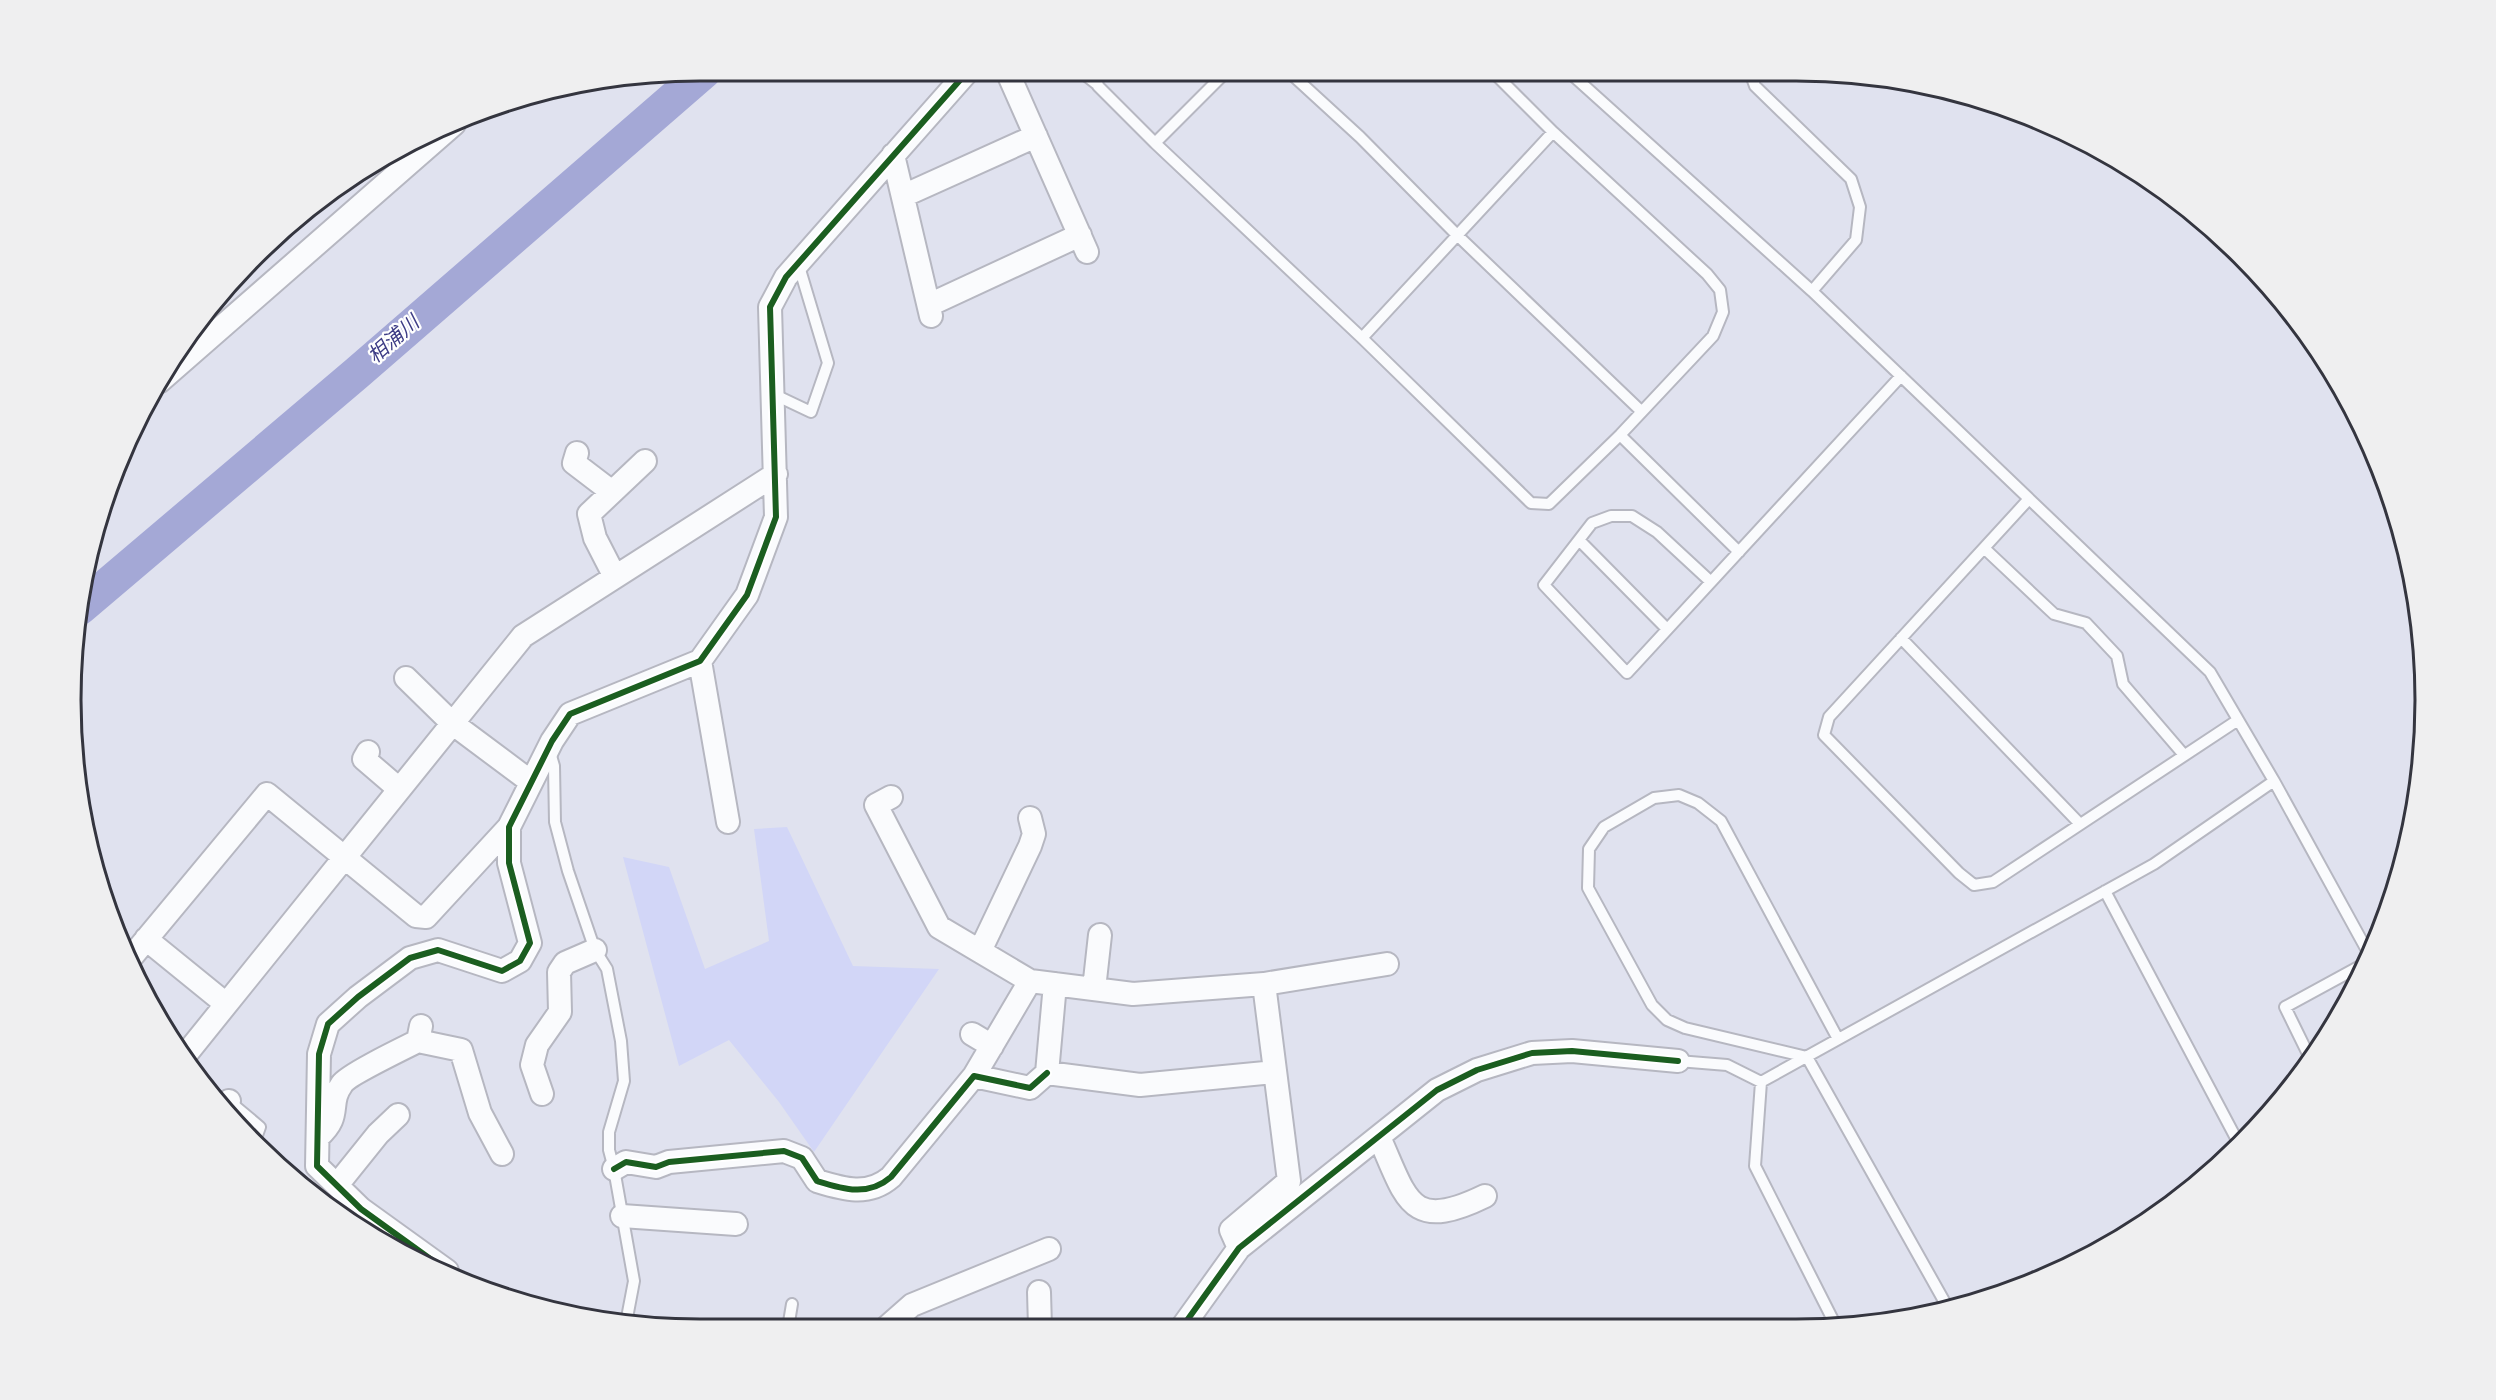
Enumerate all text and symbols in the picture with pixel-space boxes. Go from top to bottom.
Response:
water label: 相浦川 [363,310,424,367]

